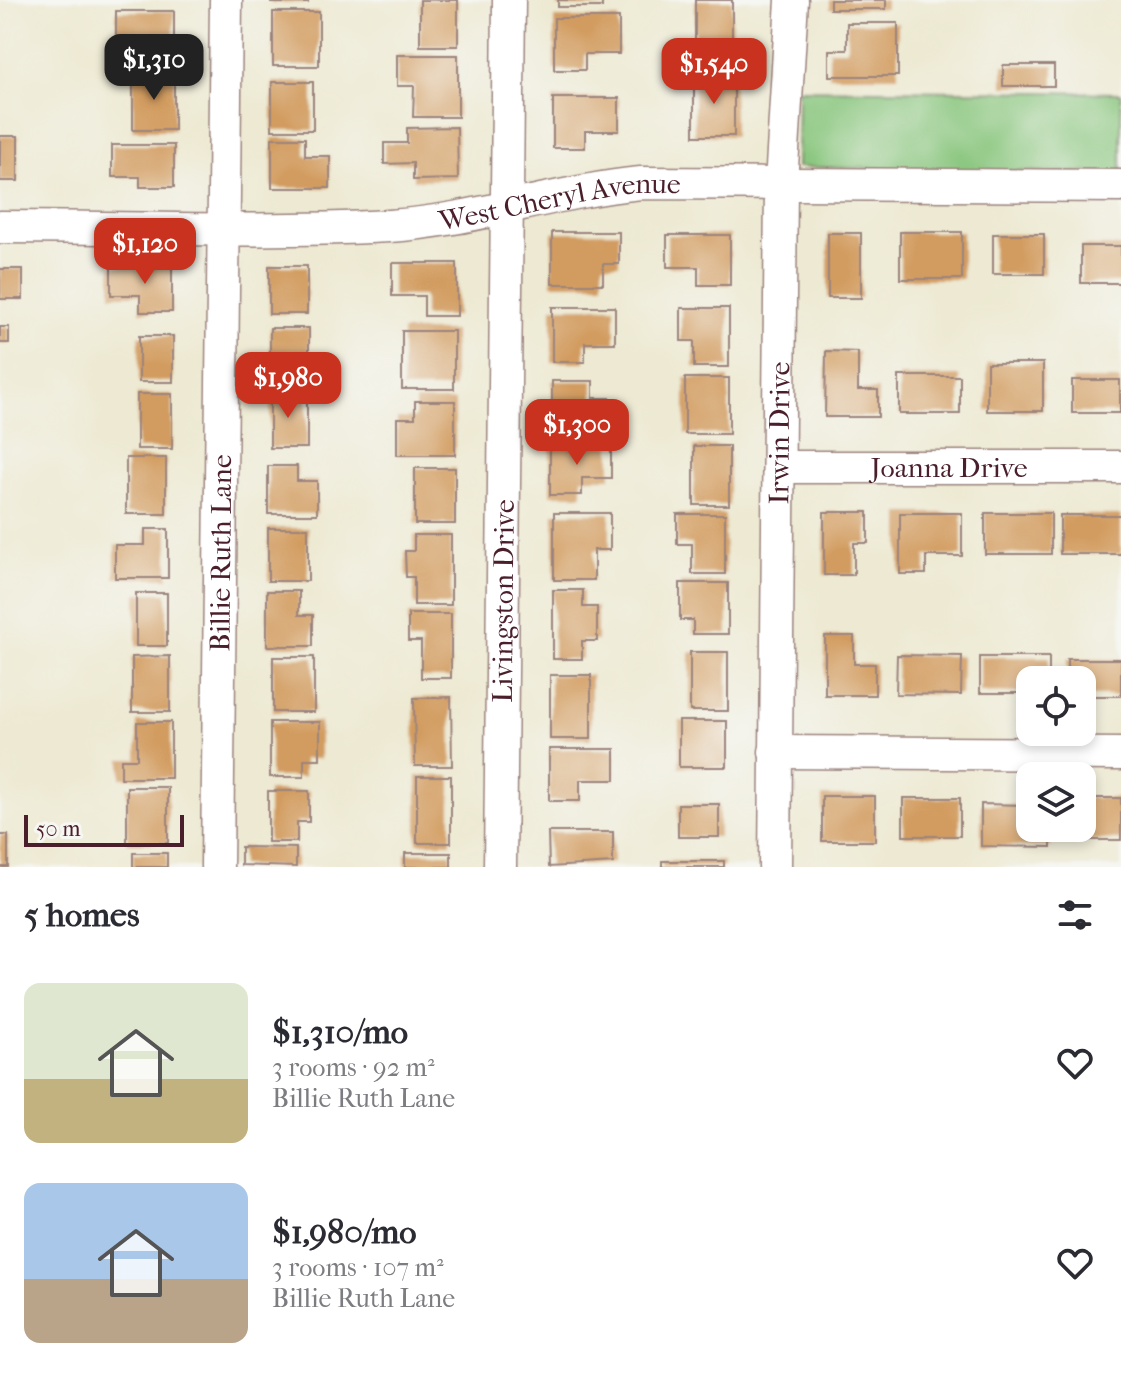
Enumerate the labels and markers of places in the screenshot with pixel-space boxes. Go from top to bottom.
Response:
pin: $1,310 [89,34,219,102]
pin: $1,540 [649,38,779,106]
pin: $1,120 [80,218,210,286]
pin: $1,980 [223,352,353,420]
pin: $1,300 [512,399,642,467]

